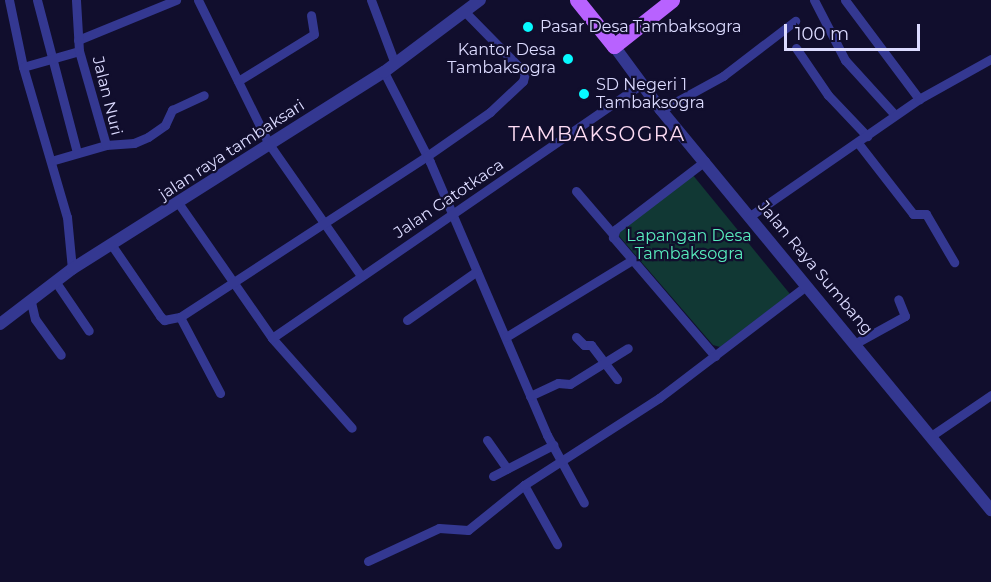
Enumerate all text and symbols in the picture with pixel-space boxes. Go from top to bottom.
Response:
scale bar [787,12,924,50]
place label: Pasar Desa Tambaksogra [540,17,742,37]
marker: Pasar Desa Tambaksogra [521,20,535,34]
text: 100 m [795,23,849,45]
place label: Kantor Desa Tambaksogra [447,40,556,78]
marker: Kantor Desa Tambaksogra [561,52,575,66]
street label: Jalan Nuri [88,55,126,137]
place label: SD Negeri 1 Tambaksogra [596,75,705,113]
marker: SD Negeri 1 Tambaksogra [577,87,591,101]
street label: jalan raya tambaksari [156,96,308,204]
district label: TAMBAKSOGRA [508,122,686,146]
street label: Jalan Gatotkaca [391,155,507,243]
street label: Jalan Raya Sumbang [754,197,876,339]
park label: Lapangan Desa Tambaksogra [626,226,752,264]

